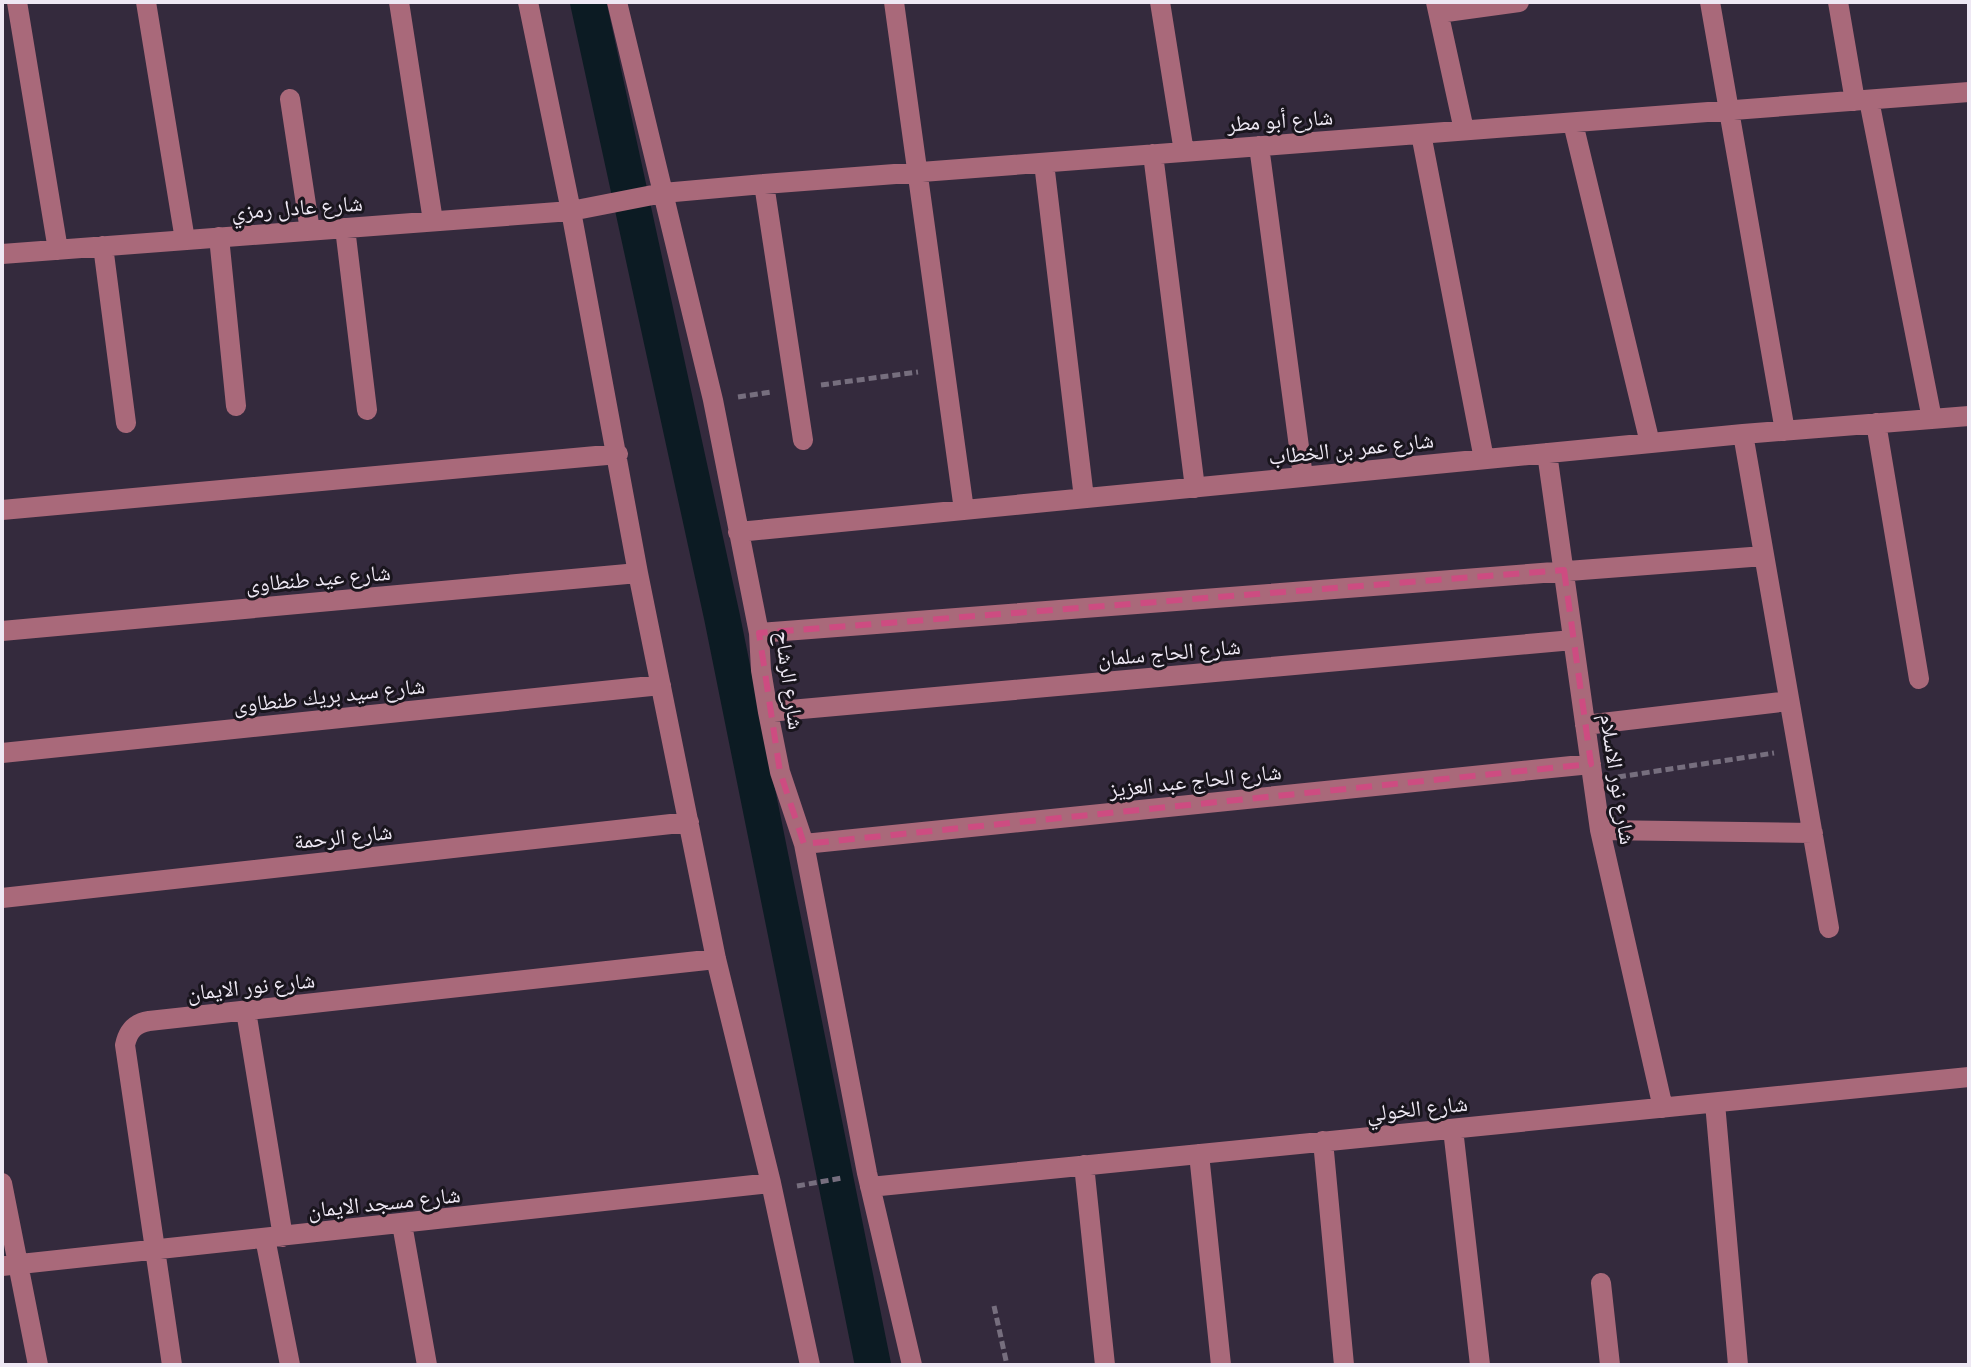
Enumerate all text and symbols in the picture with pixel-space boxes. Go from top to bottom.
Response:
street label: شارع أبو مطر [1225,103,1334,138]
street label: شارع عادل رمزي [230,189,364,229]
street label: شارع عمر بن الخطاب [1267,426,1435,471]
street label: شارع عيد طنطاوى [244,559,392,598]
street label: شارع الرشاح [769,629,810,731]
street label: شارع الحاج سلمان [1096,633,1242,672]
street label: شارع سيد بريك طنطاوى [232,672,426,719]
street label: شارع نور الاسلام [1593,712,1641,847]
street label: شارع الحاج عبد العزيز [1106,758,1283,803]
street label: شارع الرحمة [293,818,394,855]
street label: شارع نور الايمان [186,966,316,1007]
street label: شارع الخولي [1365,1090,1469,1131]
street label: شارع مسجد الايمان [306,1181,462,1224]

